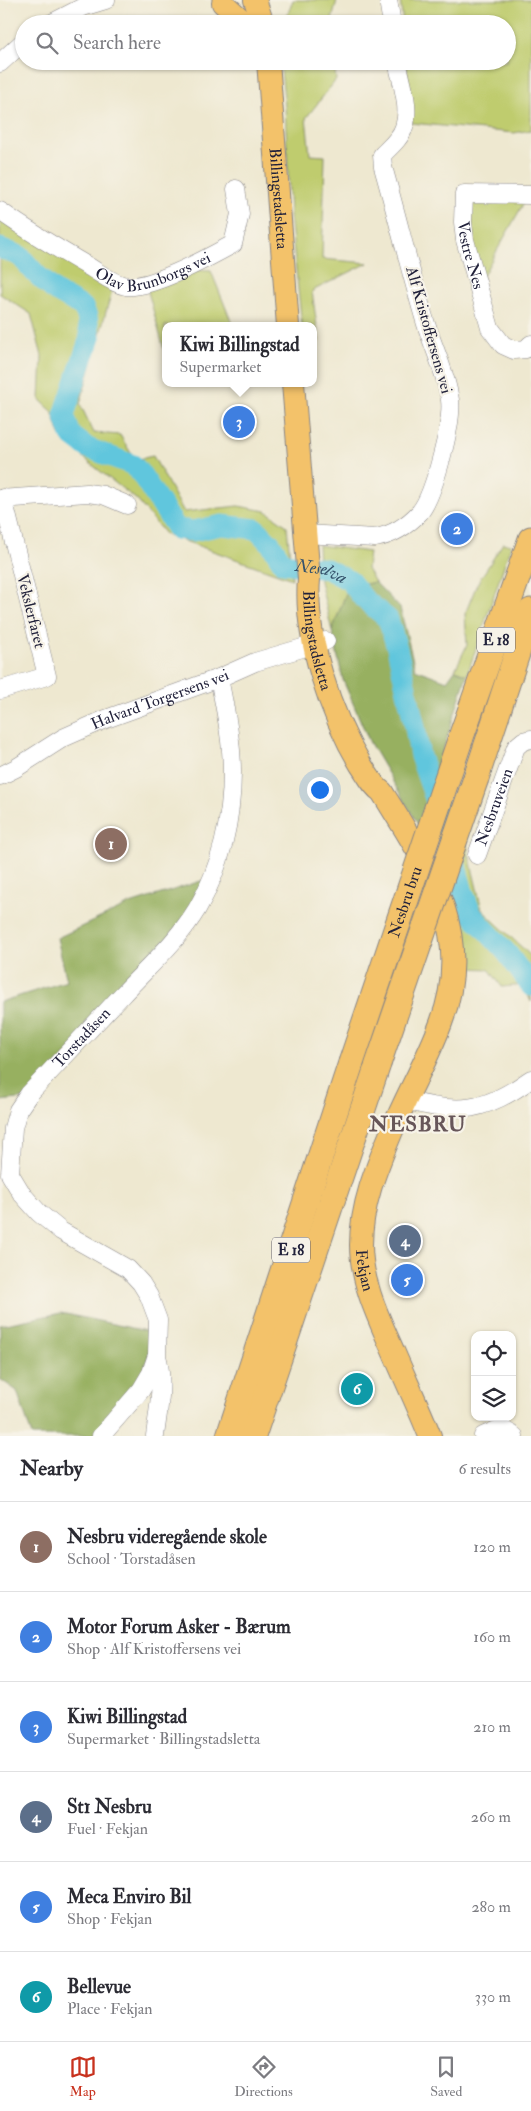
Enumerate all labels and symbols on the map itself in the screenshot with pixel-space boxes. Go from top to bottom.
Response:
street label: Billingstadsletta [265,147,292,250]
street label: Vestre Nes [453,220,488,291]
street label: Olav Brunborgs vei [91,248,214,296]
street label: Alf Kristoffersens vei [401,263,457,396]
pin: 3 [223,403,255,441]
pin: 2 [441,510,473,548]
water label: Neselva [293,553,351,589]
street label: Vekslerfaret [12,572,50,650]
street label: Billingstadsletta [298,590,336,694]
road number: E 18 [477,628,515,652]
street label: Halvard Torgersens vei [88,665,232,734]
street label: Nesbruveien [471,766,517,848]
your location [307,777,333,803]
pin: 1 [95,825,127,863]
street label: Nesbru bru [384,864,427,940]
street label: Torstadåsen [48,1004,115,1072]
district label: NESBRU [368,1111,467,1138]
pin: 4 [389,1222,421,1260]
road number: E 18 [272,1238,310,1262]
street label: Fekjan [351,1249,378,1294]
pin: 5 [391,1261,423,1299]
pin: 6 [341,1370,373,1408]

